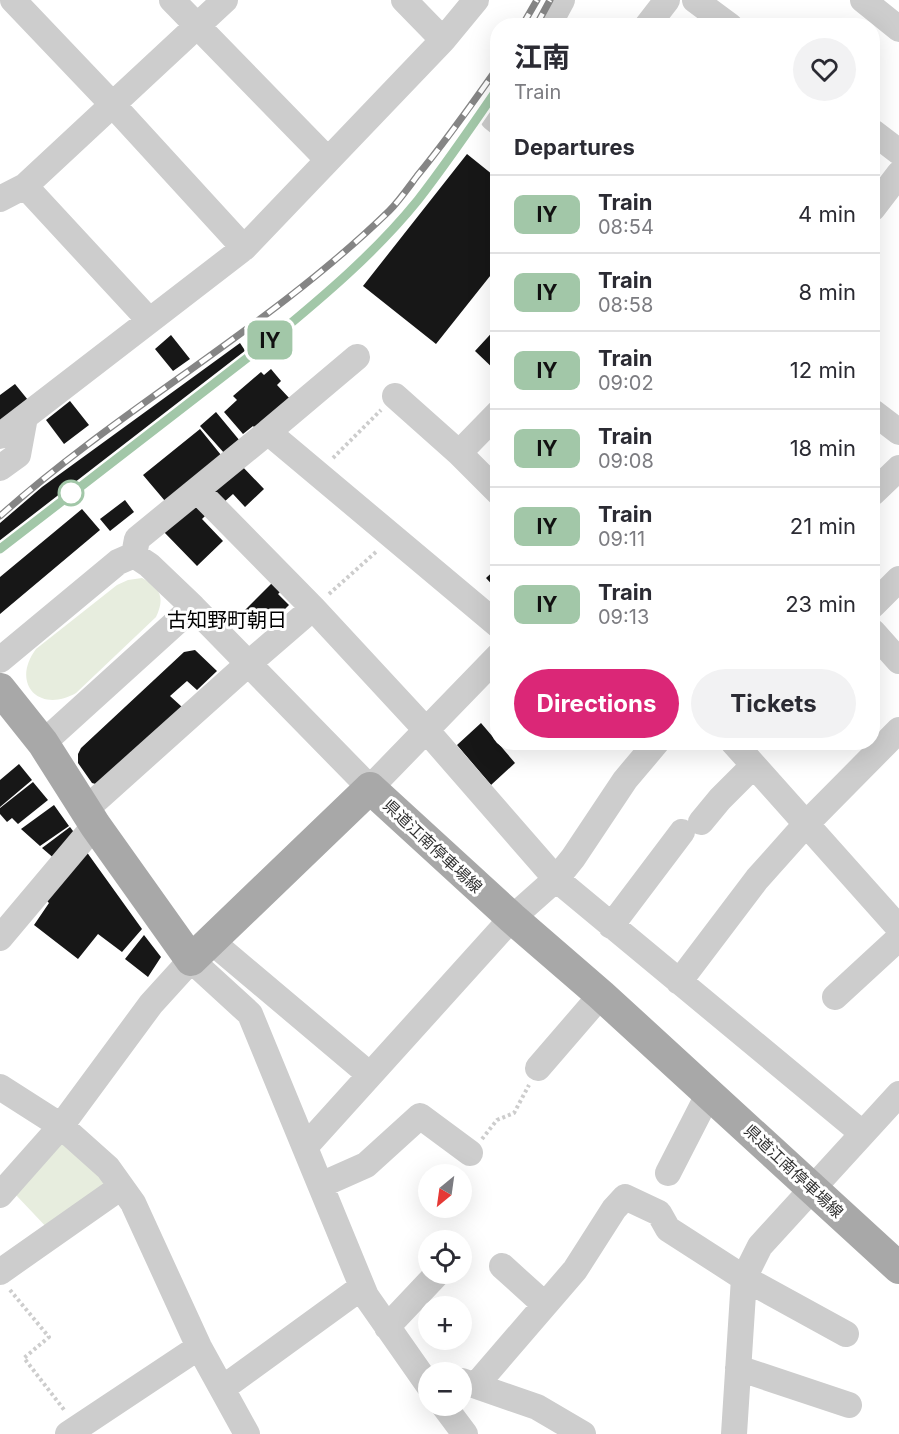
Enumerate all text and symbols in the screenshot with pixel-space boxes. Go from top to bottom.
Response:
button: heart [793,38,856,101]
text: 江南 [514,40,570,74]
text: Train [514,80,561,104]
text: Departures [514,134,635,160]
text: Train [598,189,653,215]
text: 4 min [798,201,856,227]
text: IY [536,202,558,227]
text: 08:54 [598,215,654,239]
text: Train [598,267,653,293]
text: 8 min [799,279,856,305]
text: IY [536,280,558,305]
text: 08:58 [598,293,653,317]
line badge: IY [243,320,297,360]
text: IY [259,328,281,353]
text: Train [598,345,653,371]
text: 12 min [790,357,856,383]
text: IY [536,358,558,383]
text: 09:02 [598,371,654,395]
text: Train [598,423,653,449]
text: 18 min [790,435,856,461]
text: IY [536,436,558,461]
text: 09:08 [598,449,654,473]
unlabelled marker [58,480,84,506]
text: Train [598,501,653,527]
text: 21 min [790,513,856,539]
text: IY [536,514,558,539]
text: 09:11 [598,527,645,551]
text: Train [598,579,653,605]
text: 23 min [785,591,856,617]
text: IY [536,592,558,617]
text: 09:13 [598,605,649,629]
district label: 古知野町朝日 [167,608,287,632]
button: Directions [514,669,679,738]
button: Tickets [691,669,856,738]
street label: 県道江南停車場線 [379,795,487,897]
street label: 県道江南停車場線 [740,1120,848,1222]
north arrow [418,1164,472,1218]
map controls [418,1164,472,1416]
button: locate [418,1230,472,1284]
button: + [418,1296,472,1350]
button: − [418,1362,472,1416]

